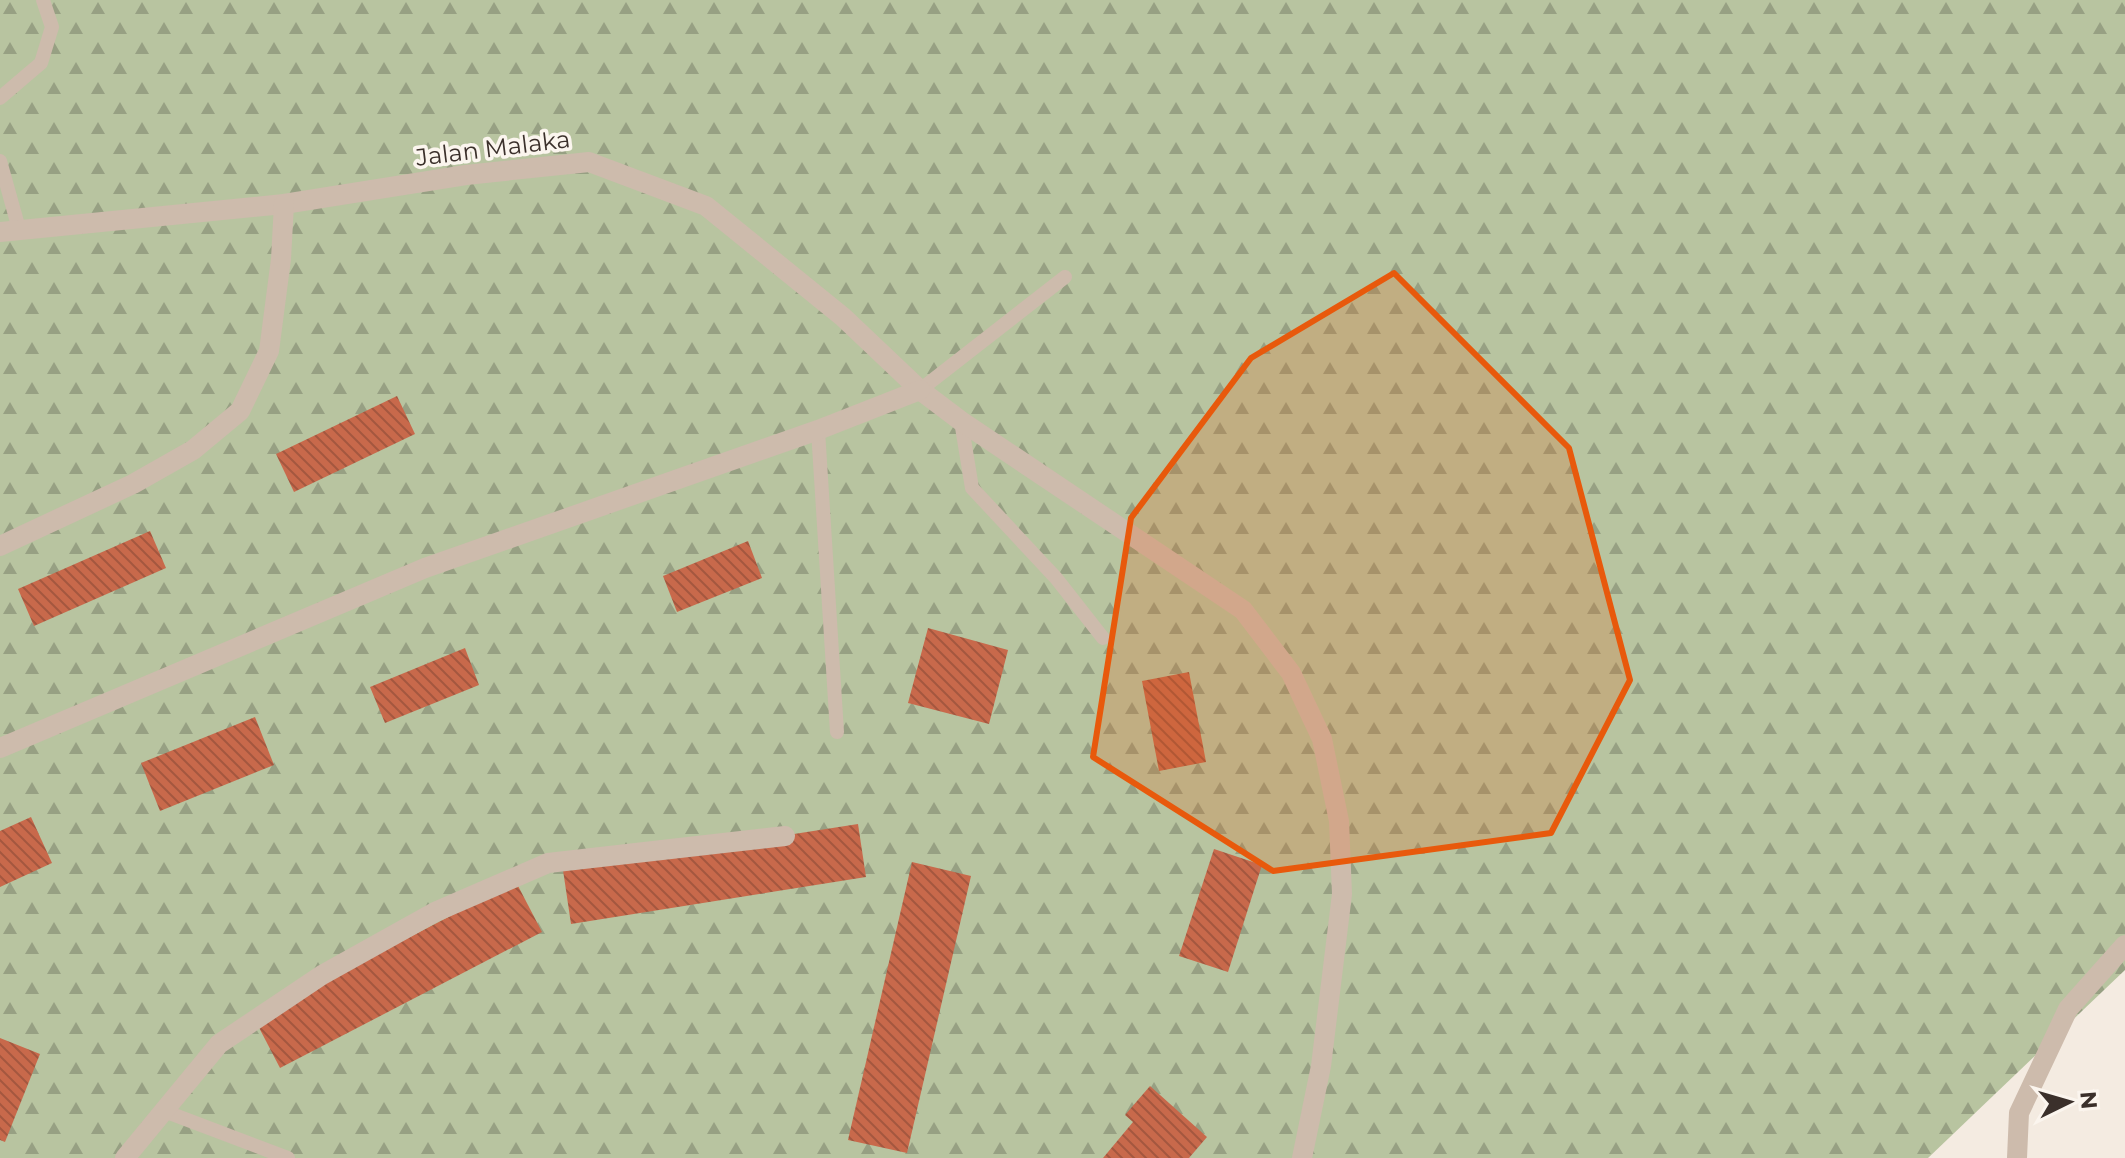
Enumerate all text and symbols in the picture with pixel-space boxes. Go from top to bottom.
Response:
street label: Jalan Malaka [413,124,572,172]
north arrow [2029,1062,2109,1142]
text: N [2074,1090,2103,1110]

